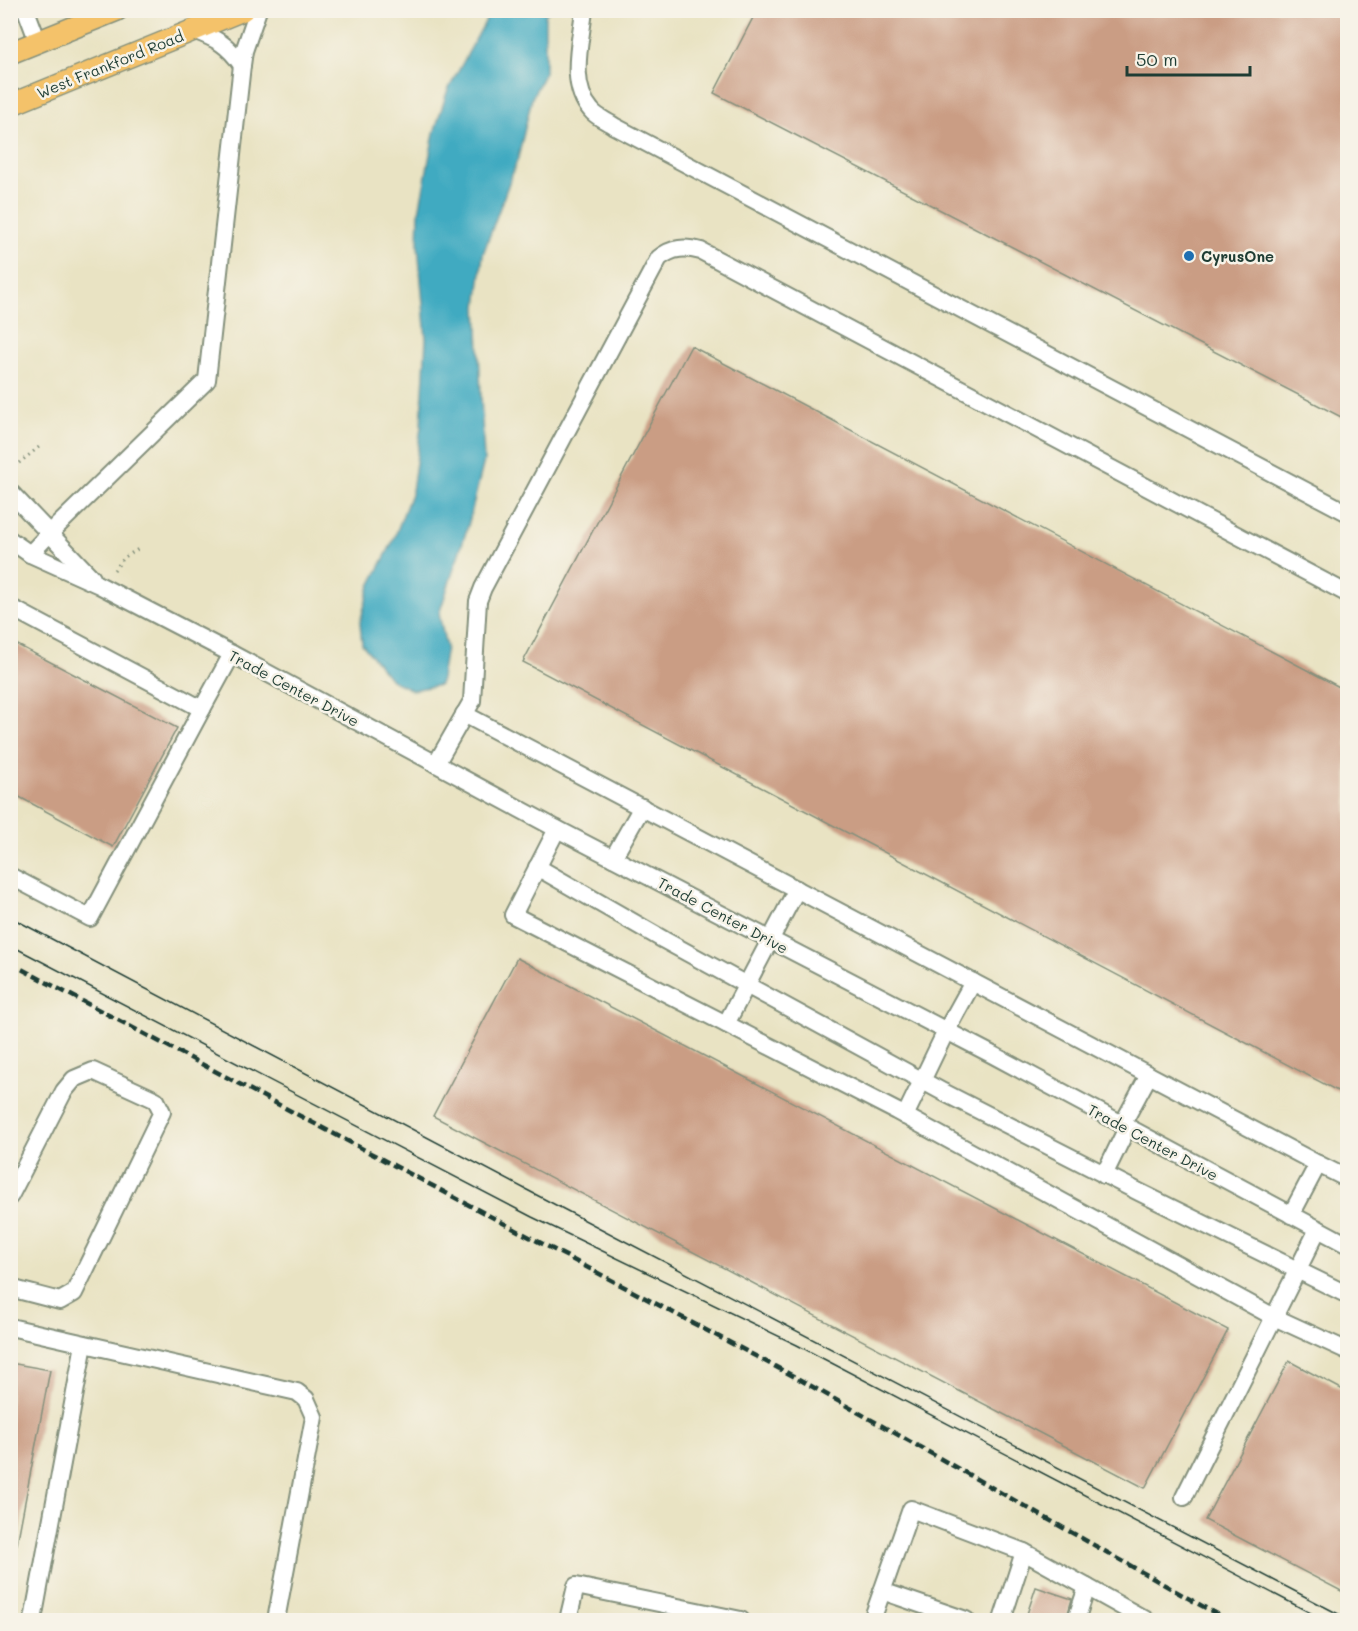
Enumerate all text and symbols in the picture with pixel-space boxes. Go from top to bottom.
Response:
street label: West Frankford Road [34,25,186,103]
scale bar [1127,39,1250,77]
text: 50 m [1136,47,1178,71]
place label: CyrusOne [1201,246,1274,266]
marker: CyrusOne [1182,249,1196,263]
street label: Trade Center Drive [225,645,363,731]
street label: Trade Center Drive [654,872,792,958]
street label: Trade Center Drive [1084,1099,1222,1185]

